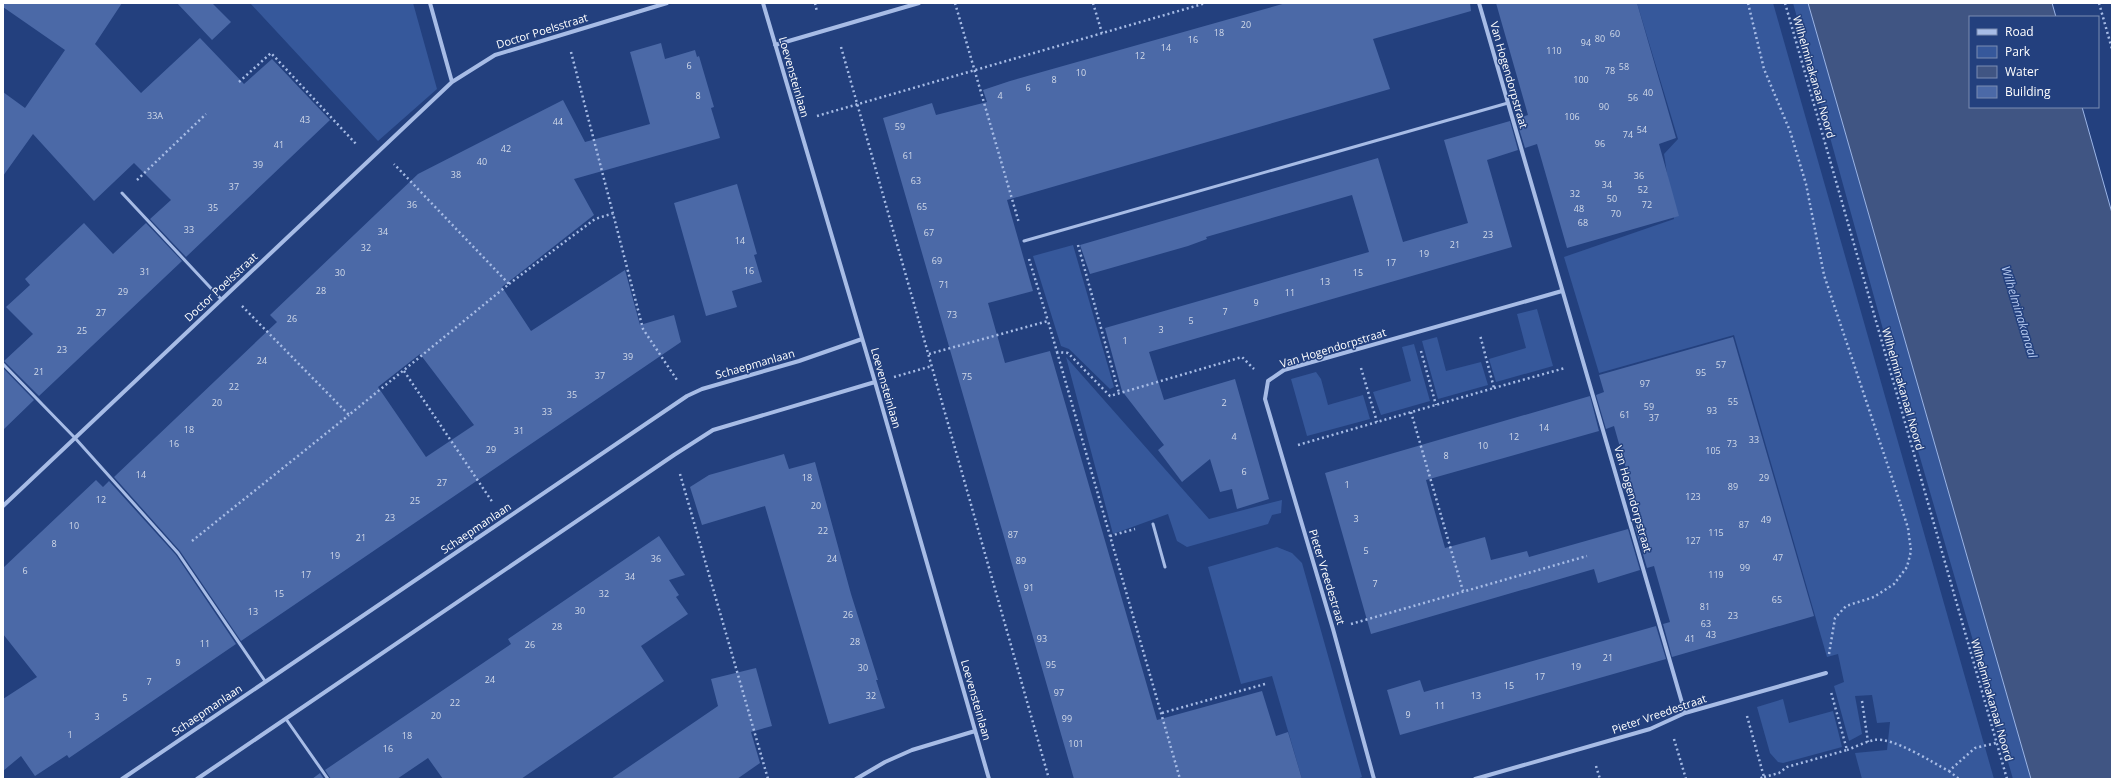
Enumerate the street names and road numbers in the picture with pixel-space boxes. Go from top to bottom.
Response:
street label: Doctor Poelsstraat [494,9,590,52]
street label: Wilhelminakanaal Noord [1790,14,1839,140]
street label: Van Hogendorpstraat [1487,20,1532,130]
street label: Loevensteinlaan [776,35,813,119]
street label: Doctor Poelsstraat [181,249,261,325]
street label: Van Hogendorpstraat [1278,324,1388,371]
street label: Wilhelminakanaal Noord [1879,326,1928,452]
street label: Schaepmanlaan [713,345,796,382]
street label: Loevensteinlaan [868,346,905,430]
street label: Van Hogendorpstraat [1611,444,1656,554]
street label: Schaepmanlaan [438,498,514,557]
street label: Pieter Vreedestraat [1306,527,1349,627]
street label: Wilhelminakanaal Noord [1968,637,2017,763]
street label: Loevensteinlaan [958,658,995,742]
street label: Schaepmanlaan [169,680,245,739]
street label: Pieter Vreedestraat [1610,690,1708,737]

